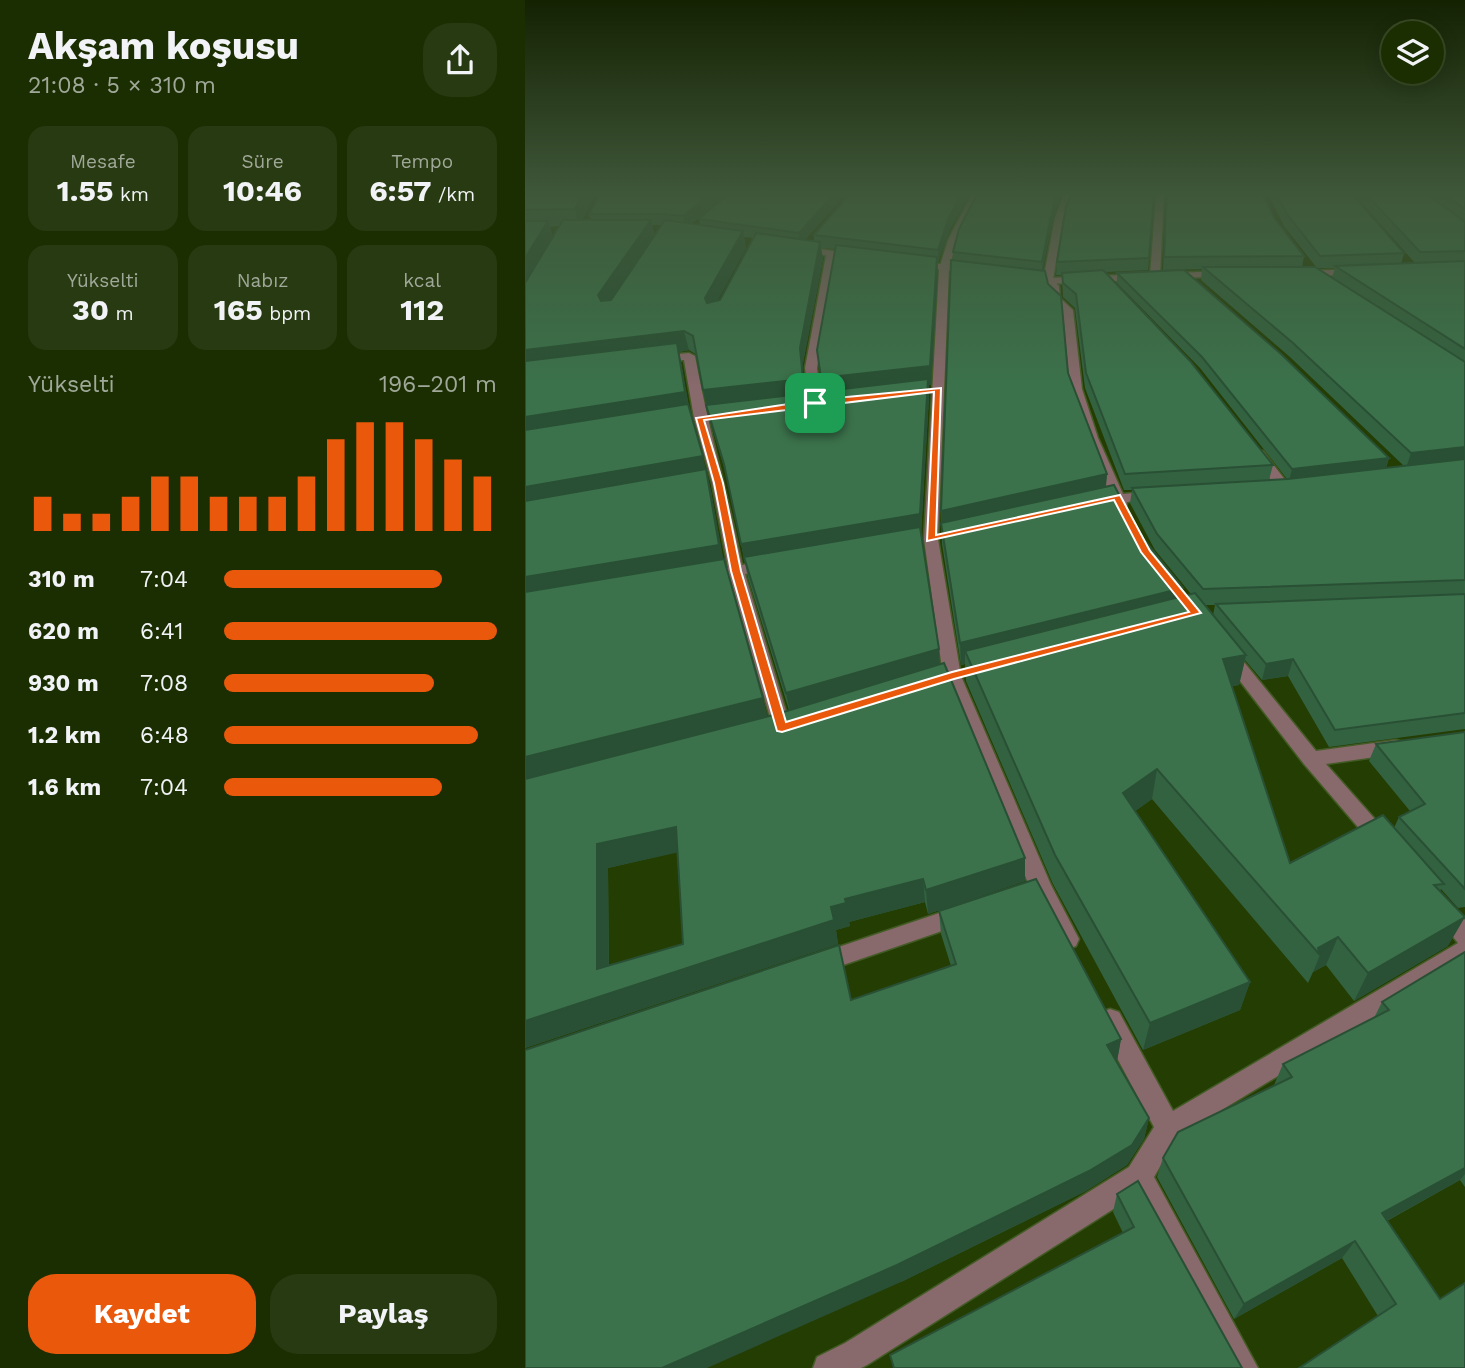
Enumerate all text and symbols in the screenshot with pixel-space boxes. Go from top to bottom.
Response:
map controls [1381,21,1444,84]
button: layers [1381,21,1444,84]
button: share [423,23,497,97]
text: Akşam koşusu [28,24,299,68]
text: 21:08 · 5 × 310 m [28,72,216,99]
text: Mesafe [70,150,136,173]
text: Süre [241,150,284,173]
text: Tempo [391,150,453,173]
text: 1.55 [57,173,113,208]
text: 10:46 [223,173,302,208]
text: 6:57 [369,173,432,208]
text: km [113,183,149,206]
text: /km [432,183,475,206]
text: Yükselti [67,269,139,292]
text: Nabız [237,269,288,292]
text: kcal [403,269,441,292]
text: 30 [72,292,109,327]
text: 165 [214,292,263,327]
text: 112 [400,292,444,327]
text: m [109,302,134,325]
text: bpm [263,302,311,325]
text: Yükselti [28,371,115,398]
text: 196–201 m [379,371,497,398]
pin [785,373,845,433]
icon: arrive [796,384,834,422]
text: 310 m [28,566,95,593]
text: 7:04 [140,566,188,593]
text: 620 m [28,618,99,645]
text: 6:41 [140,618,183,645]
text: 930 m [28,670,99,697]
text: 7:08 [140,670,188,697]
text: 1.2 km [28,722,101,749]
text: 6:48 [140,722,189,749]
text: 1.6 km [28,774,101,801]
text: 7:04 [140,774,188,801]
button: Kaydet [28,1274,256,1354]
button: Paylaş [270,1274,497,1354]

